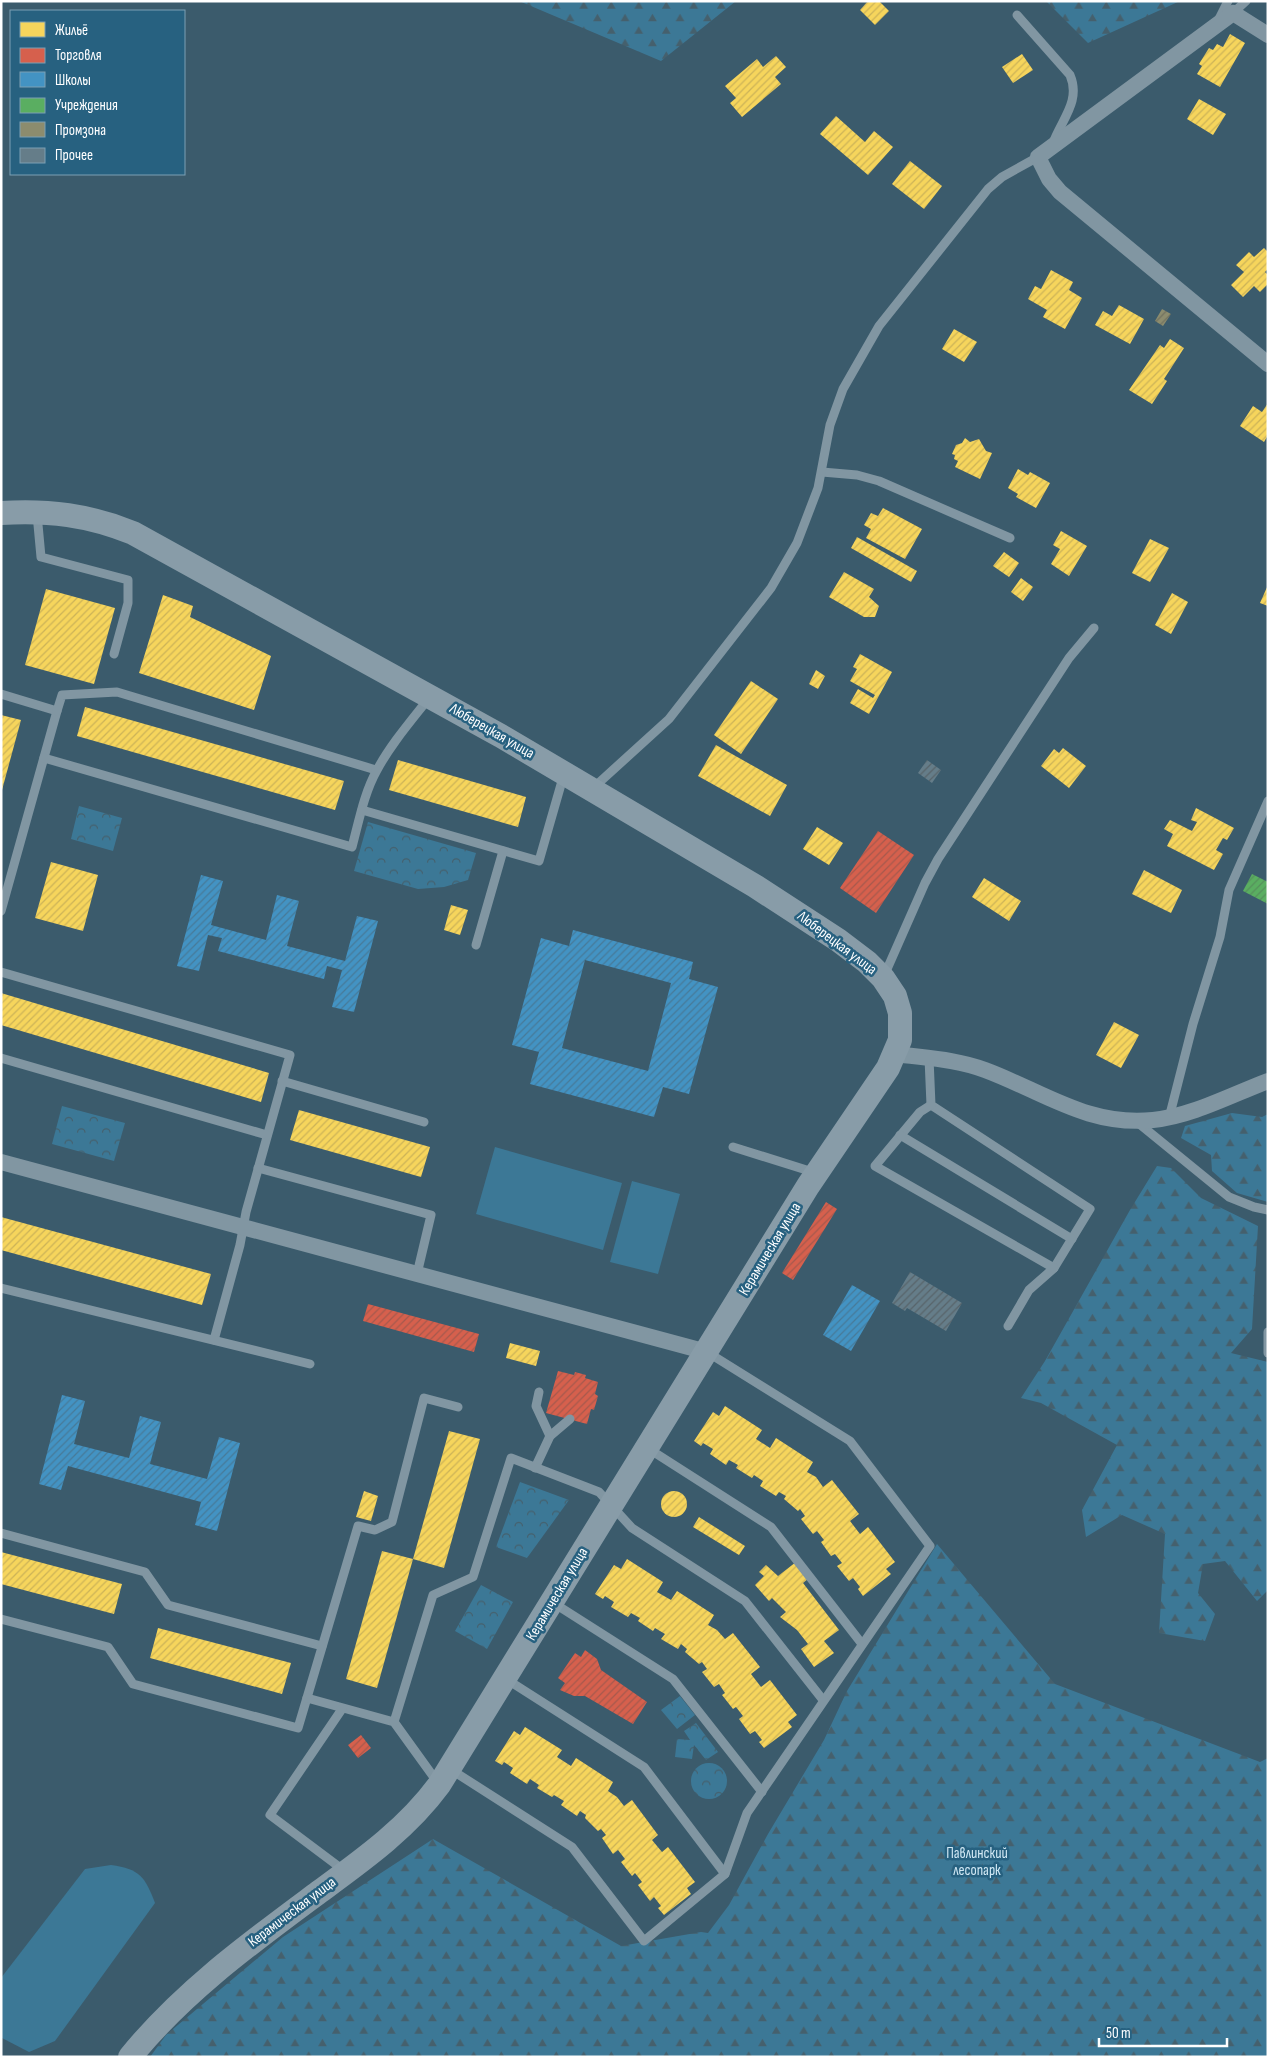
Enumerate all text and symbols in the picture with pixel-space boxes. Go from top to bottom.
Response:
legend [10,10,185,175]
text: Жильё [55,21,88,40]
text: Торговля [55,46,102,65]
text: Школы [55,71,91,90]
text: Учреждения [55,96,118,115]
text: Промзона [55,121,106,140]
text: Прочее [55,146,93,165]
street label: Люберецкая улица [445,699,538,763]
street label: Люберецкая улица [793,906,881,979]
street label: Керамическая улица [735,1199,805,1299]
street label: Керамическая улица [522,1544,592,1644]
park label: Павлинский лесопарк [946,1844,1008,1880]
street label: Керамическая улица [244,1873,340,1951]
scale bar [1099,2016,1226,2048]
text: 50 m [1106,2024,1131,2043]

